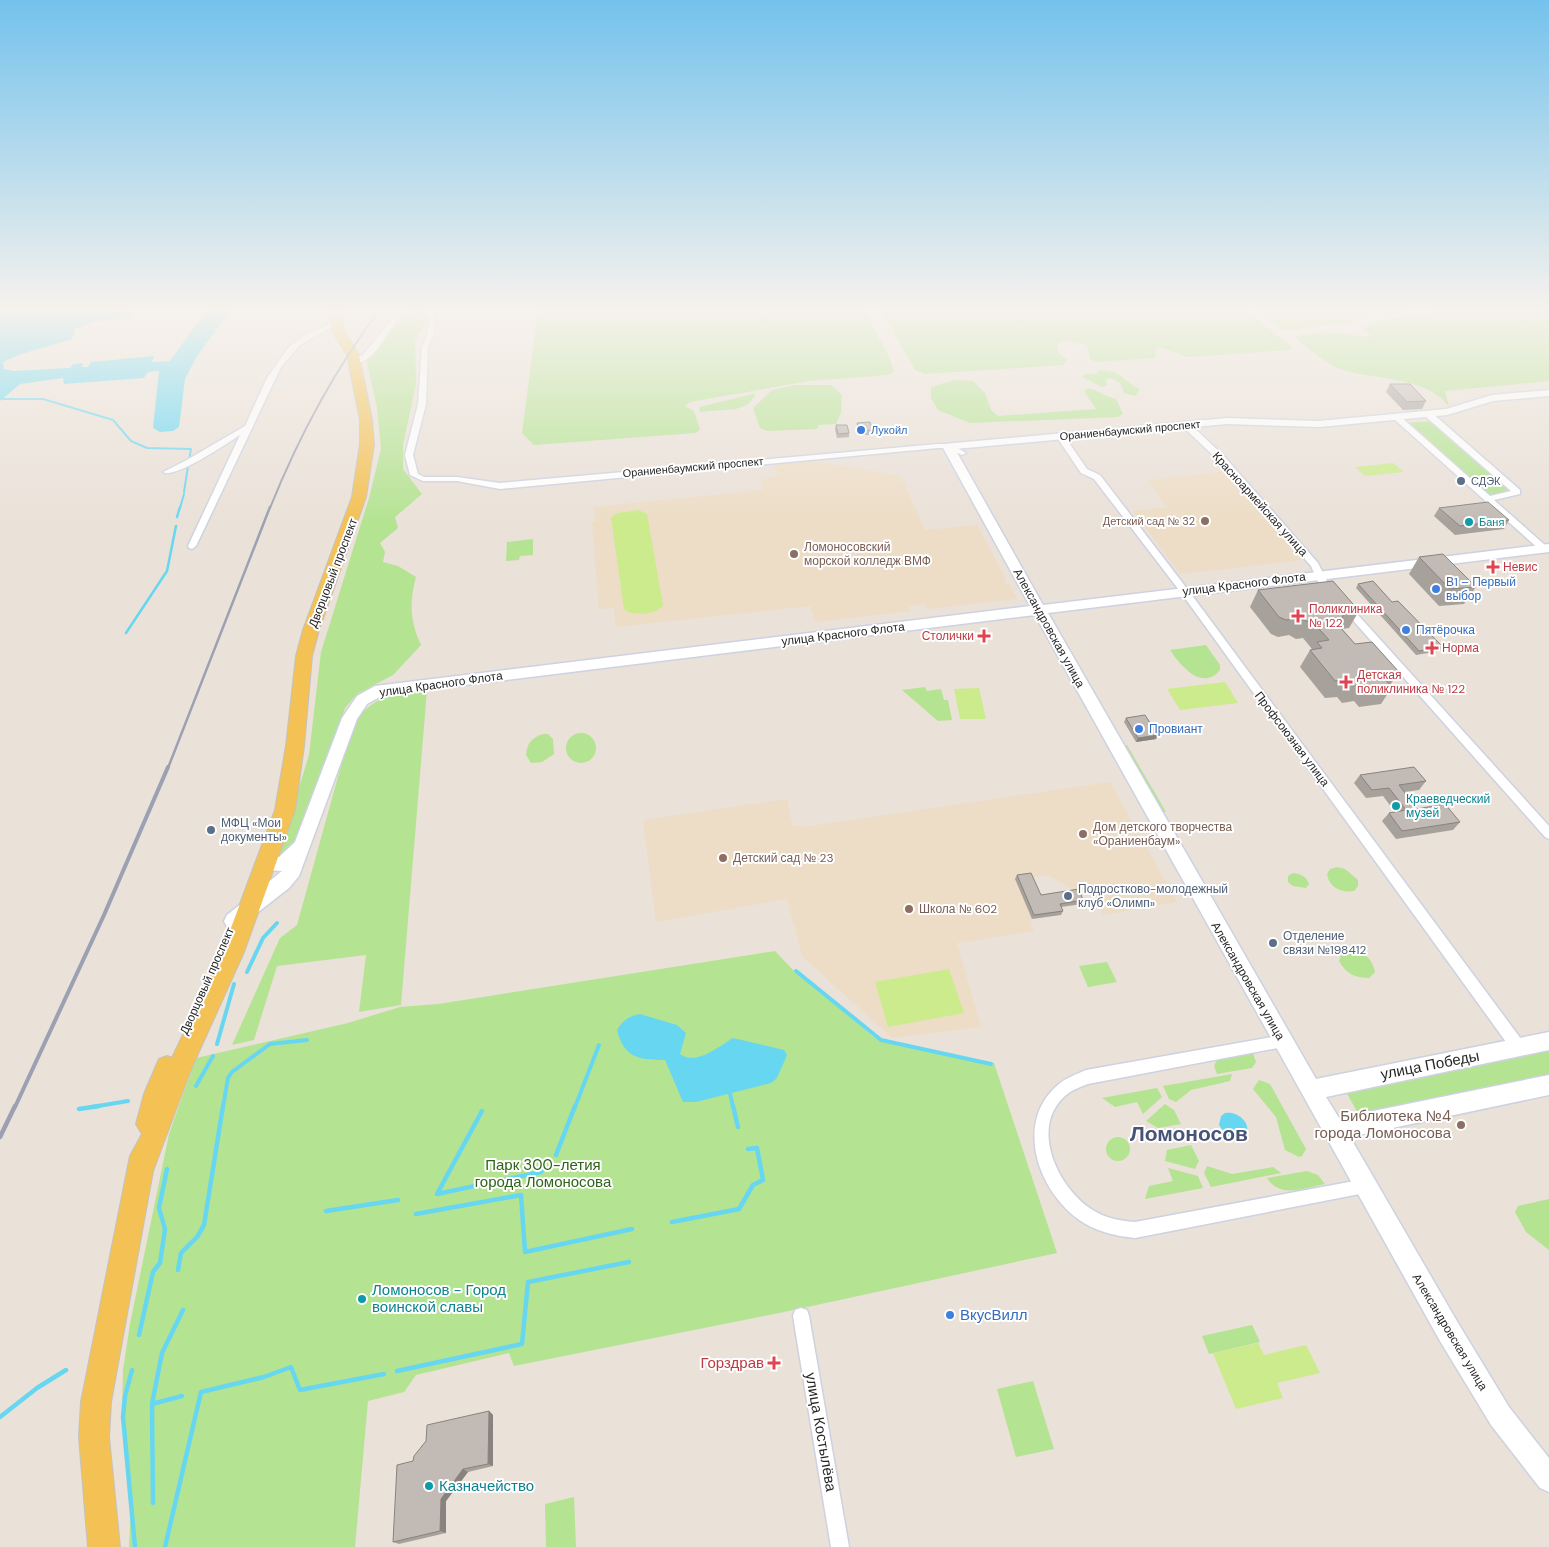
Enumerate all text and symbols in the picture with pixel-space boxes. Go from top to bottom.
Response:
street label: Ораниенбаумский проспект [1059,417,1201,443]
place label: Лукойл [871,423,907,437]
marker: Лукойл [855,424,867,436]
street label: Красноармейская улица [1209,448,1311,560]
street label: Ораниенбаумский проспект [622,454,764,480]
place label: СДЭК [1471,474,1501,488]
marker: СДЭК [1455,475,1467,487]
place label: Детский сад № 32 [1103,514,1195,528]
marker: Детский сад № 32 [1199,515,1211,527]
place label: Баня [1479,515,1504,529]
street label: Дворцовый проспект [305,516,361,630]
marker: Баня [1463,516,1475,528]
place label: Ломоносовский морской колледж ВМФ [804,539,931,569]
marker: Ломоносовский морской колледж ВМФ [788,548,800,560]
place label: Невис [1503,559,1537,575]
marker: Невис [1487,561,1499,573]
street label: Александровская улица [1010,566,1089,691]
street label: улица Красного Флота [1181,568,1307,600]
place label: В1 – Первый выбор [1446,574,1516,604]
marker: В1 – Первый выбор [1430,583,1442,595]
place label: Поликлиника № 122 [1309,601,1383,631]
marker: Поликлиника № 122 [1291,609,1305,623]
street label: улица Красного Флота [780,618,906,650]
place label: Пятёрочка [1416,622,1475,638]
marker: Пятёрочка [1400,624,1412,636]
place label: Столички [922,628,974,644]
marker: Столички [978,630,990,642]
place label: Норма [1442,640,1479,656]
marker: Норма [1426,642,1438,654]
street label: улица Красного Флота [378,667,504,701]
place label: Детская поликлиника № 122 [1357,667,1465,697]
marker: Детская поликлиника № 122 [1339,675,1353,689]
street label: Профсоюзная улица [1251,688,1333,790]
place label: Провиант [1149,721,1203,737]
marker: Провиант [1133,723,1145,735]
place label: Краеведческий музей [1406,791,1490,821]
marker: Краеведческий музей [1390,800,1402,812]
place label: МФЦ «Мои документы» [221,815,287,845]
place label: Дом детского творчества «Ораниенбаум» [1093,819,1233,849]
marker: МФЦ «Мои документы» [205,824,217,836]
marker: Дом детского творчества «Ораниенбаум» [1077,828,1089,840]
place label: Детский сад № 23 [733,850,834,866]
marker: Детский сад № 23 [717,852,729,864]
place label: Подростково-молодежный клуб «Олимп» [1078,881,1228,911]
marker: Подростково-молодежный клуб «Олимп» [1062,890,1074,902]
place label: Школа № 602 [919,901,997,917]
marker: Школа № 602 [903,903,915,915]
street label: Александровская улица [1208,919,1289,1043]
street label: Дворцовый проспект [176,924,238,1037]
place label: Отделение связи №198412 [1283,928,1366,958]
marker: Отделение связи №198412 [1267,937,1279,949]
street label: улица Победы [1379,1046,1481,1084]
place label: Библиотека №4 города Ломоносова [1314,1106,1452,1143]
marker: Библиотека №4 города Ломоносова [1455,1119,1467,1131]
district label: Ломоносов [1130,1120,1248,1148]
park label: Парк 300-летия города Ломоносова [475,1155,612,1192]
street label: Александровская улица [1409,1271,1491,1394]
place label: Ломоносов - Город воинской славы [372,1280,506,1317]
marker: Ломоносов - Город воинской славы [356,1293,368,1305]
place label: ВкусВилл [960,1305,1027,1325]
marker: ВкусВилл [944,1309,956,1321]
place label: Горздрав [700,1353,764,1373]
marker: Горздрав [768,1357,780,1369]
street label: улица Костылёва [801,1371,841,1494]
place label: Казначейство [439,1476,534,1496]
marker: Казначейство [423,1480,435,1492]

